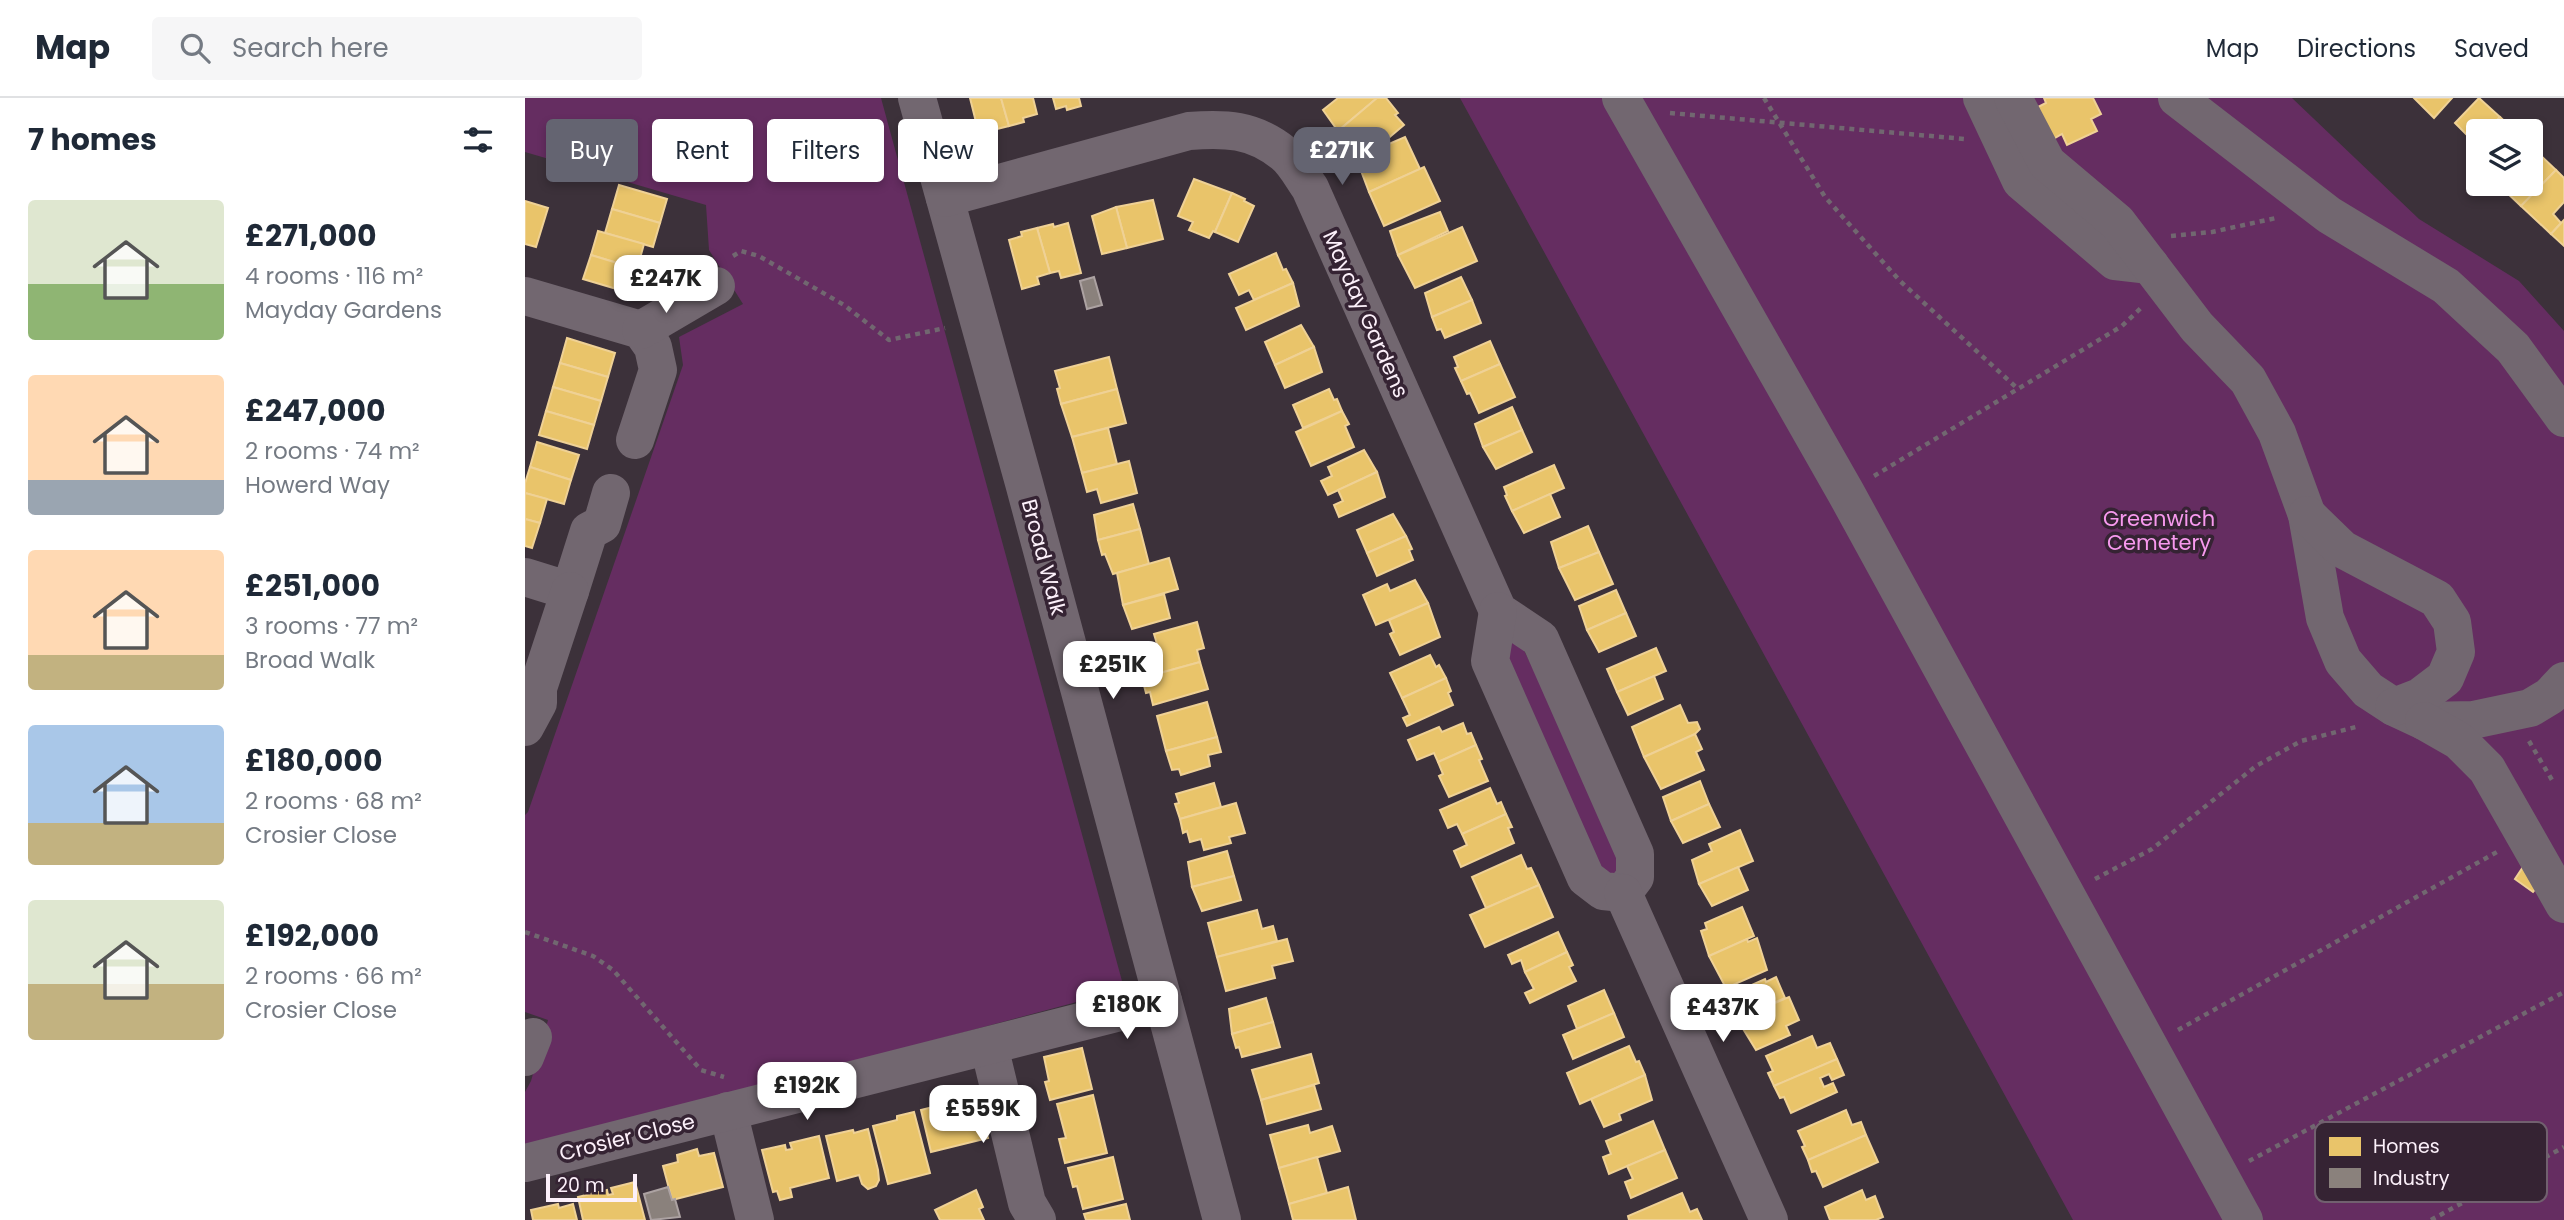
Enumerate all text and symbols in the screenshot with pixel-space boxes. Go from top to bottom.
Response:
search box [152,17,642,80]
text: Map [35,24,110,71]
icon: search [176,29,214,67]
text: Search here [232,30,389,66]
text: Map [2206,32,2259,65]
text: Directions [2297,32,2416,65]
text: Saved [2454,32,2529,65]
text: 7 homes [28,118,157,161]
chip: Buy [546,119,638,182]
chip: Rent [652,119,753,182]
chip: Filters [767,119,884,182]
chip: New [898,119,998,182]
map controls [2466,119,2543,196]
button: layers [2466,119,2543,196]
icon: filters [459,121,497,159]
pin: £271K [1293,127,1391,187]
text: £271K [1309,134,1375,166]
text: £271,000 [245,214,377,257]
street label: Mayday Gardens [1316,226,1416,402]
icon: home [84,228,168,312]
pin: £247K [617,256,715,315]
text: 4 rooms · 116 m² [245,260,423,292]
text: £247K [630,262,702,294]
text: Mayday Gardens [245,294,442,326]
text: £247,000 [245,389,386,432]
icon: home [84,403,168,487]
text: 2 rooms · 74 m² [245,435,420,467]
text: Howerd Way [245,469,390,501]
street label: Broad Walk [1015,496,1073,618]
park label: Greenwich Cemetery [2103,504,2215,557]
text: £251,000 [245,564,380,607]
icon: home [84,578,168,662]
text: 3 rooms · 77 m² [245,610,418,642]
pin: £251K [1064,642,1162,701]
text: Broad Walk [245,644,375,676]
text: £251K [1079,648,1147,680]
text: £180,000 [245,739,382,782]
icon: home [84,753,168,837]
text: 2 rooms · 68 m² [245,785,422,817]
text: Crosier Close [245,819,397,851]
text: £192,000 [245,914,379,957]
icon: home [84,928,168,1012]
text: 2 rooms · 66 m² [245,960,422,992]
pin: £180K [1078,982,1176,1041]
pin: £437K [1674,984,1772,1044]
text: £180K [1092,988,1162,1020]
text: £437K [1686,991,1760,1023]
text: Crosier Close [245,994,397,1026]
pin: £192K [758,1062,856,1122]
text: £192K [773,1069,841,1101]
pin: £559K [934,1086,1032,1145]
text: £559K [945,1092,1021,1124]
street label: Crosier Close [556,1106,698,1168]
legend [2315,1122,2547,1202]
text: Homes [2373,1133,2440,1160]
text: Industry [2373,1165,2450,1192]
scale bar [546,1171,637,1203]
text: 20 m [557,1172,605,1199]

